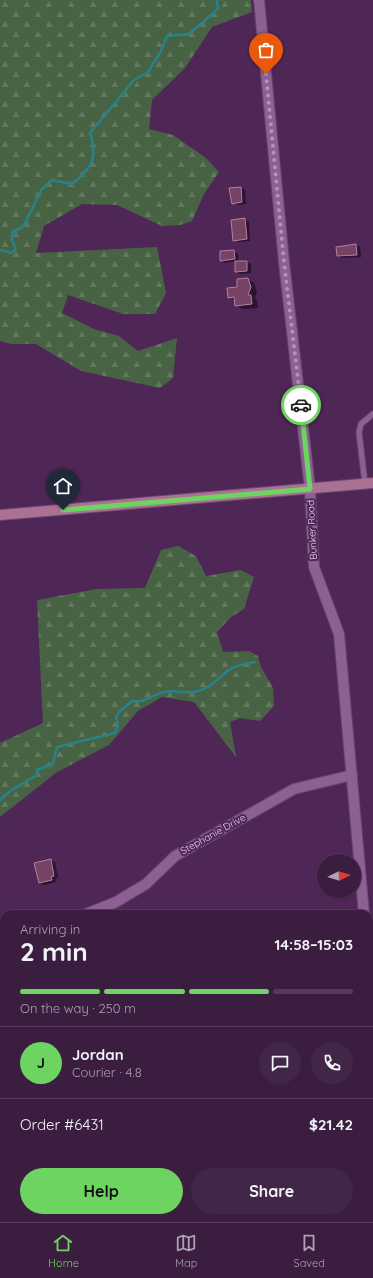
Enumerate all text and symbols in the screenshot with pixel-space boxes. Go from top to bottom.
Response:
pin [249,33,283,74]
icon: bag [255,39,277,61]
courier [281,385,321,425]
icon: car [290,394,312,416]
pin [46,469,80,510]
icon: home [52,475,74,497]
street label: Bunker Road [304,500,320,560]
street label: Stephanie Drive [178,811,248,857]
north arrow [317,854,361,898]
map controls [317,854,361,898]
text: Arriving in [20,921,80,937]
text: 2 min [20,935,88,968]
text: 14:58–15:03 [274,935,353,954]
text: On the way · 250 m [20,1000,136,1016]
button: chat [259,1042,301,1084]
button: phone [311,1042,353,1084]
text: Jordan [72,1045,124,1064]
text: J [37,1053,45,1072]
text: Courier · 4.8 [72,1064,142,1080]
text: Order #6431 [20,1115,104,1134]
text: $21.42 [309,1115,353,1134]
button: Help [20,1168,183,1214]
button: Share [191,1168,353,1214]
tab: Home [48,1232,79,1270]
tab: Map [175,1232,197,1270]
tab: Saved [294,1232,325,1270]

